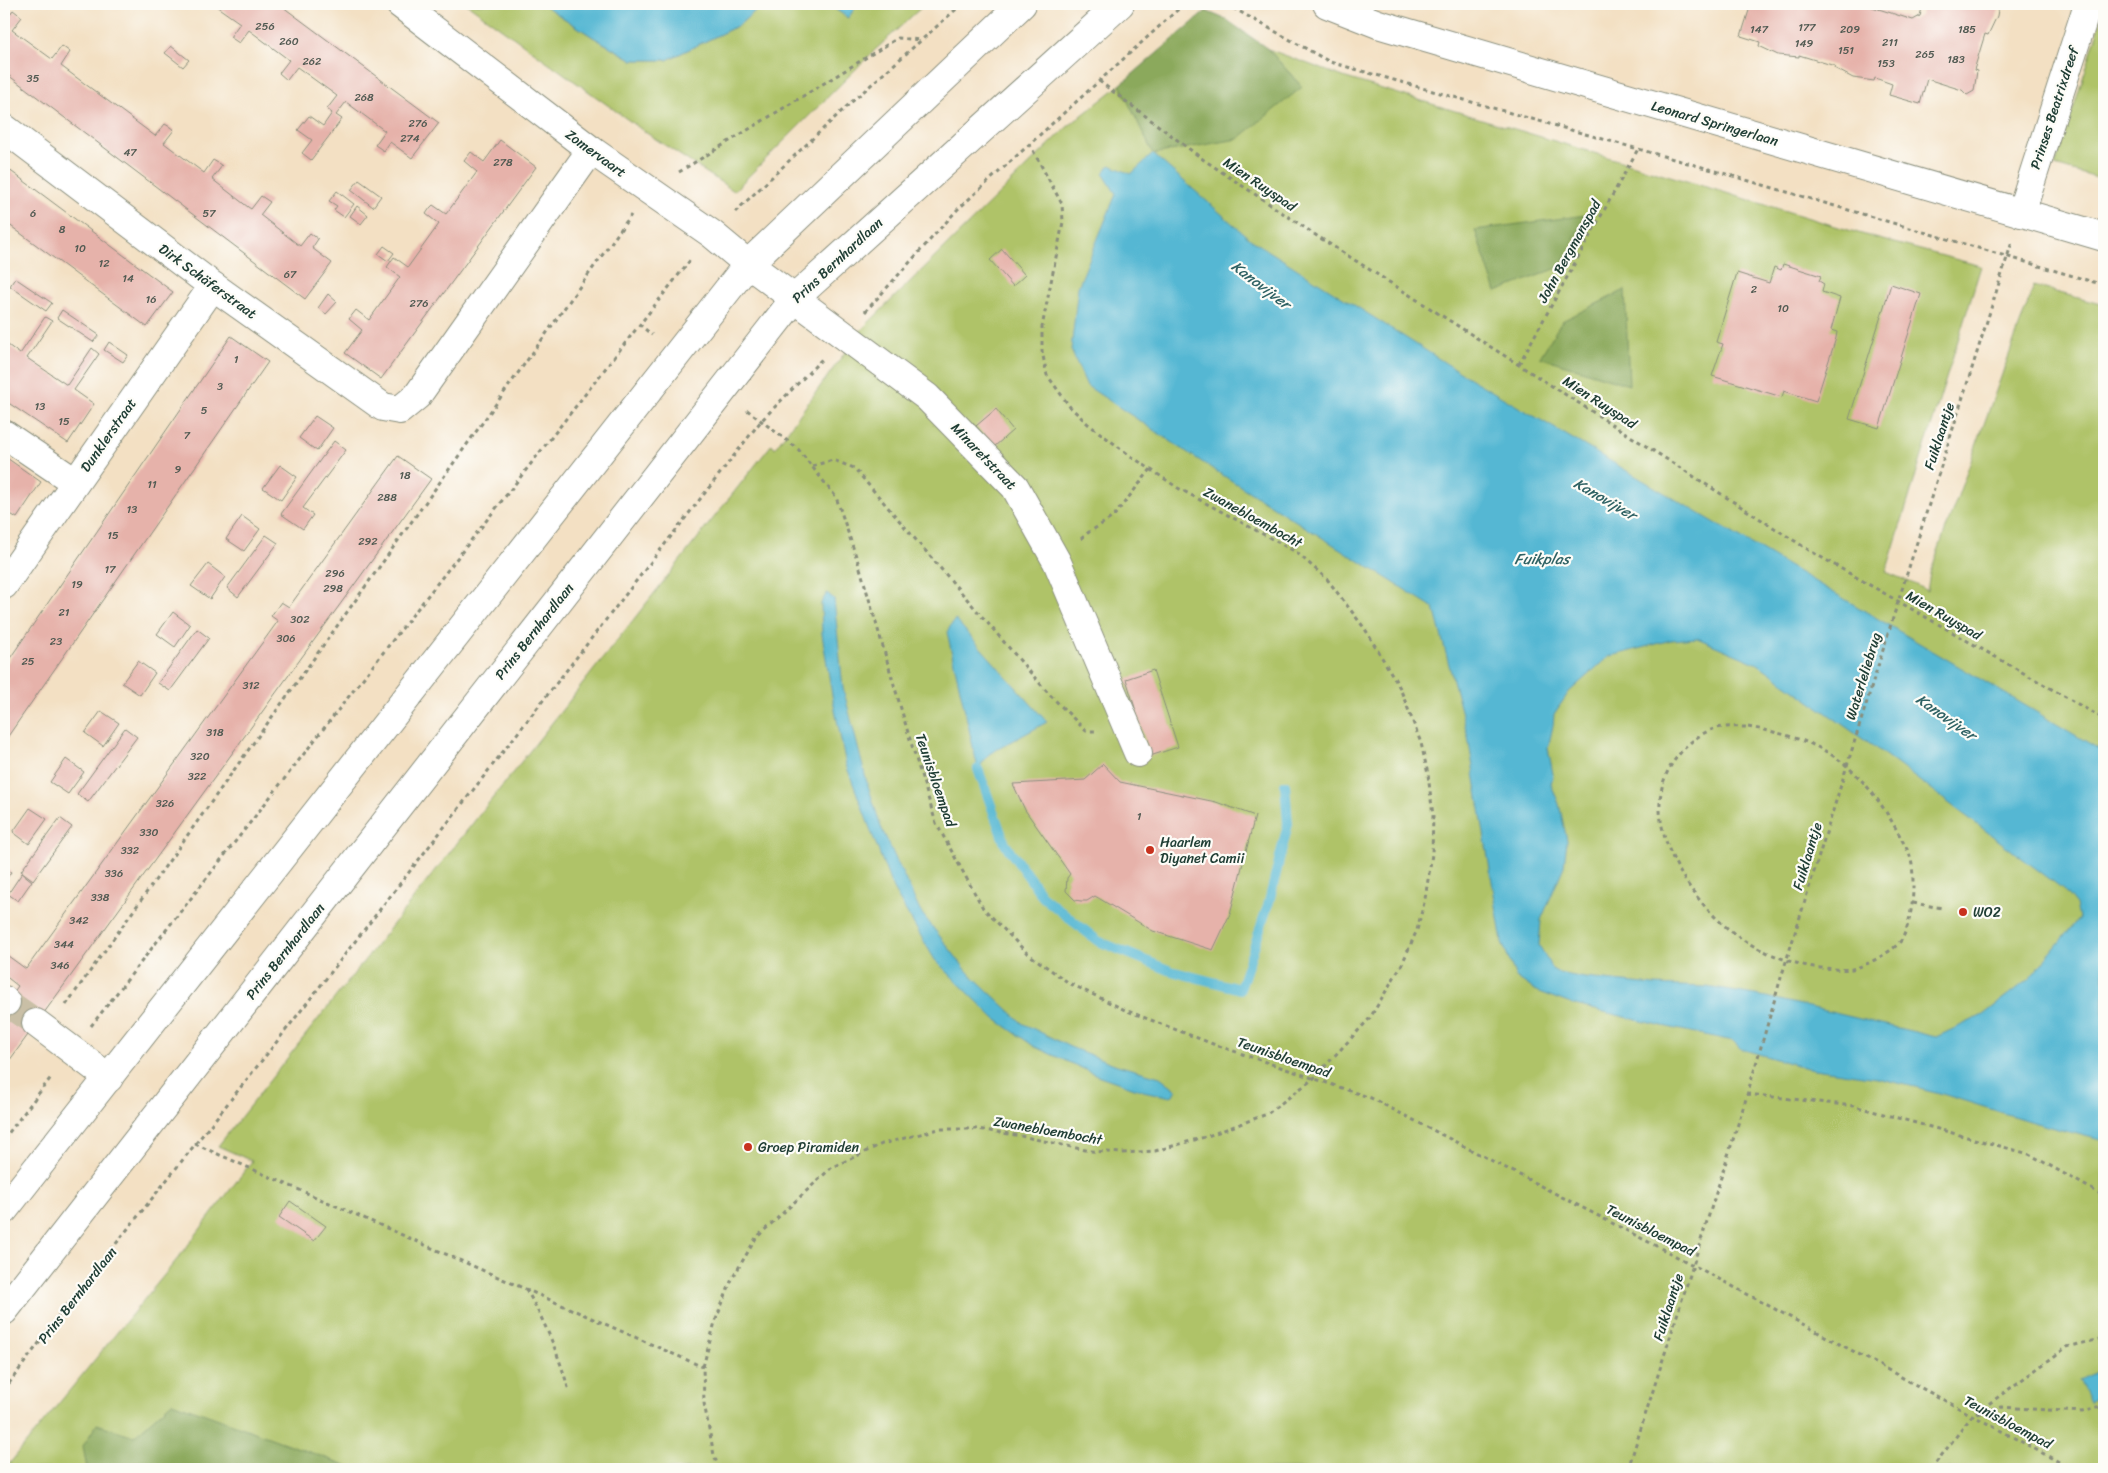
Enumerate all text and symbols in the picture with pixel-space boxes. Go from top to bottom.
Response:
house number: 256 [255,17,275,36]
house number: 177 [1798,18,1816,37]
house number: 147 [1750,20,1769,39]
house number: 209 [1840,20,1860,39]
house number: 185 [1958,20,1976,39]
house number: 260 [279,32,299,51]
house number: 211 [1882,33,1898,52]
house number: 149 [1795,34,1813,53]
house number: 151 [1838,41,1854,60]
street label: Prinses Beatrixdreef [2023,42,2087,173]
house number: 265 [1915,45,1935,64]
house number: 183 [1947,50,1965,69]
house number: 262 [303,52,322,71]
house number: 153 [1877,54,1895,73]
house number: 35 [27,69,40,88]
house number: 268 [354,88,374,107]
street label: Leonard Springerlaan [1648,93,1782,154]
house number: 276 [409,114,427,133]
street label: Zomervaart [560,122,632,184]
house number: 274 [400,129,420,148]
house number: 47 [123,143,137,162]
street label: Mien Ruyspad [1218,150,1303,219]
house number: 278 [493,153,513,172]
street label: John Bergmanspad [1530,194,1609,308]
house number: 6 [30,204,36,223]
house number: 57 [202,204,216,223]
street label: Prins Bernhardlaan [786,211,889,310]
house number: 8 [59,220,66,239]
street label: Dirk Schäferstraat [153,237,262,326]
house number: 10 [74,239,86,258]
house number: 12 [98,254,110,273]
water label: Kanovijver [1226,254,1299,318]
house number: 67 [284,265,297,284]
house number: 14 [122,269,134,288]
house number: 2 [1751,280,1758,299]
house number: 16 [146,290,156,309]
house number: 276 [410,294,428,313]
house number: 10 [1777,299,1789,318]
house number: 1 [234,350,239,369]
street label: Mien Ruyspad [1557,369,1643,437]
house number: 3 [217,377,223,396]
street label: Dunklerstraat [74,393,143,478]
house number: 13 [35,397,45,416]
street label: Fuiklaantje [1917,399,1962,473]
house number: 5 [201,401,208,420]
house number: 15 [58,412,70,431]
street label: Minaretstraat [945,417,1023,496]
house number: 7 [184,426,191,445]
house number: 9 [175,460,182,479]
house number: 18 [399,466,411,485]
water label: Kanovijver [1569,471,1644,529]
house number: 11 [147,475,157,494]
street label: Zwanebloembocht [1199,480,1308,556]
house number: 288 [377,488,397,507]
house number: 13 [127,500,137,519]
house number: 15 [107,526,119,545]
house number: 292 [358,532,378,551]
water label: Fuikplas [1515,546,1572,572]
house number: 17 [105,560,116,579]
house number: 296 [325,564,345,583]
house number: 19 [71,575,83,594]
street label: Prins Bernhardlaan [488,577,581,685]
house number: 298 [323,579,343,598]
street label: Mien Ruyspad [1901,583,1988,648]
house number: 21 [58,603,70,622]
house number: 302 [290,610,310,629]
house number: 306 [276,629,296,648]
street label: Waterleliebrug [1838,629,1889,723]
house number: 23 [50,632,62,651]
house number: 25 [21,652,35,671]
house number: 312 [242,676,260,695]
water label: Kanovijver [1910,687,1984,749]
house number: 318 [206,723,224,742]
street label: Teunisbloempad [908,730,964,832]
house number: 320 [190,747,210,766]
house number: 322 [188,767,207,786]
house number: 326 [156,794,174,813]
house number: 1 [1137,807,1142,826]
street label: Fuiklaantje [1785,819,1830,893]
house number: 330 [139,823,159,842]
place label: Haarlem Diyanet Camii [1160,830,1245,871]
house number: 332 [121,841,140,860]
marker: Haarlem Diyanet Camii [1144,844,1156,856]
house number: 336 [105,864,123,883]
house number: 338 [91,888,110,907]
street label: Prins Bernhardlaan [239,897,332,1005]
place label: WO2 [1973,900,2001,925]
marker: WO2 [1957,906,1969,918]
house number: 342 [69,911,89,930]
house number: 344 [54,935,74,954]
house number: 346 [50,956,70,975]
street label: Teunisbloempad [1234,1030,1335,1086]
street label: Zwanebloembocht [992,1109,1106,1153]
place label: Groep Piramiden [758,1135,859,1160]
marker: Groep Piramiden [742,1141,754,1153]
street label: Teunisbloempad [1602,1197,1701,1264]
street label: Prins Bernhardlaan [31,1241,124,1349]
street label: Fuiklaantje [1646,1270,1691,1344]
street label: Teunisbloempad [1959,1389,2058,1457]

